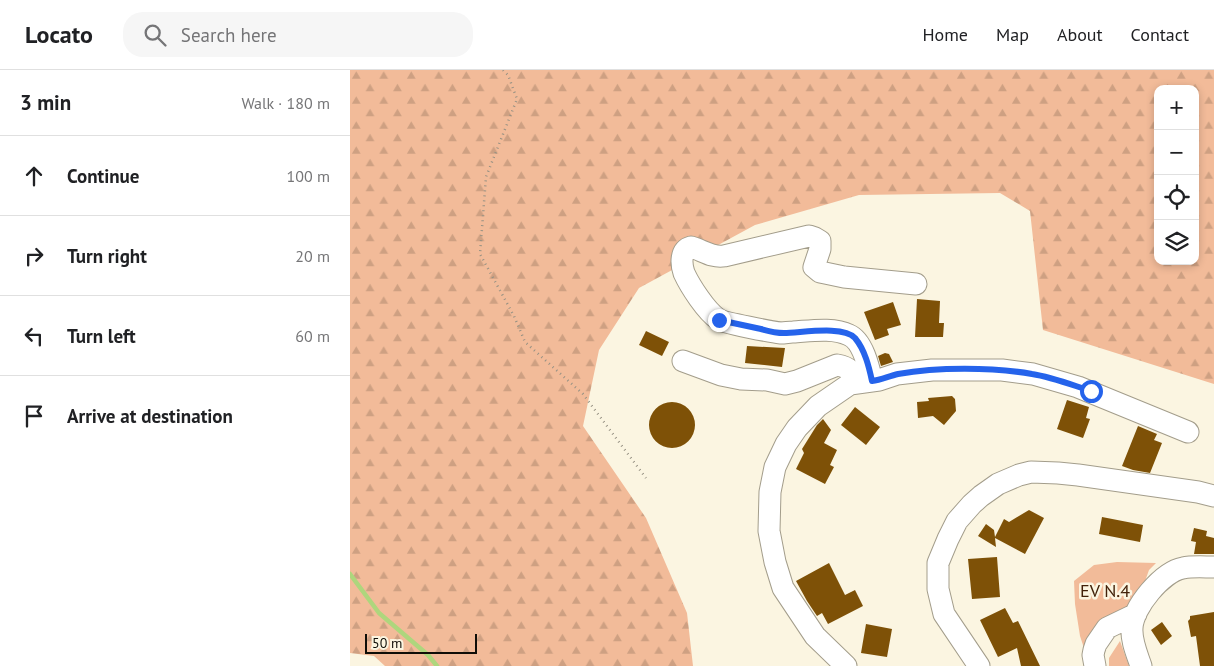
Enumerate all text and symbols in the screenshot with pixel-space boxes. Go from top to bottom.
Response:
search box [123,12,473,57]
text: Locato [25,19,93,50]
icon: search [141,21,169,49]
text: Search here [181,23,277,47]
text: Home [922,23,968,46]
text: Map [996,23,1029,46]
text: About [1057,23,1103,46]
text: Contact [1131,23,1189,46]
map controls [1154,85,1199,265]
button: + [1154,85,1199,130]
text: 3 min [20,89,71,116]
text: Walk · 180 m [241,93,330,113]
button: − [1154,130,1199,175]
icon: ahead [20,162,48,190]
text: Continue [67,164,139,188]
text: 100 m [287,166,330,186]
button: locate [1154,175,1199,220]
button: layers [1154,220,1199,265]
icon: right [20,242,48,270]
text: Turn right [67,244,147,268]
text: 20 m [295,246,330,266]
route end [708,309,731,332]
icon: left [20,322,48,350]
text: Turn left [67,324,136,348]
text: 60 m [295,326,330,346]
route start [1080,380,1103,403]
icon: arrive [20,402,48,430]
text: Arrive at destination [67,404,233,428]
park label: EV N.4 [1080,579,1130,602]
scale bar [365,631,478,654]
text: 50 m [372,634,402,652]

